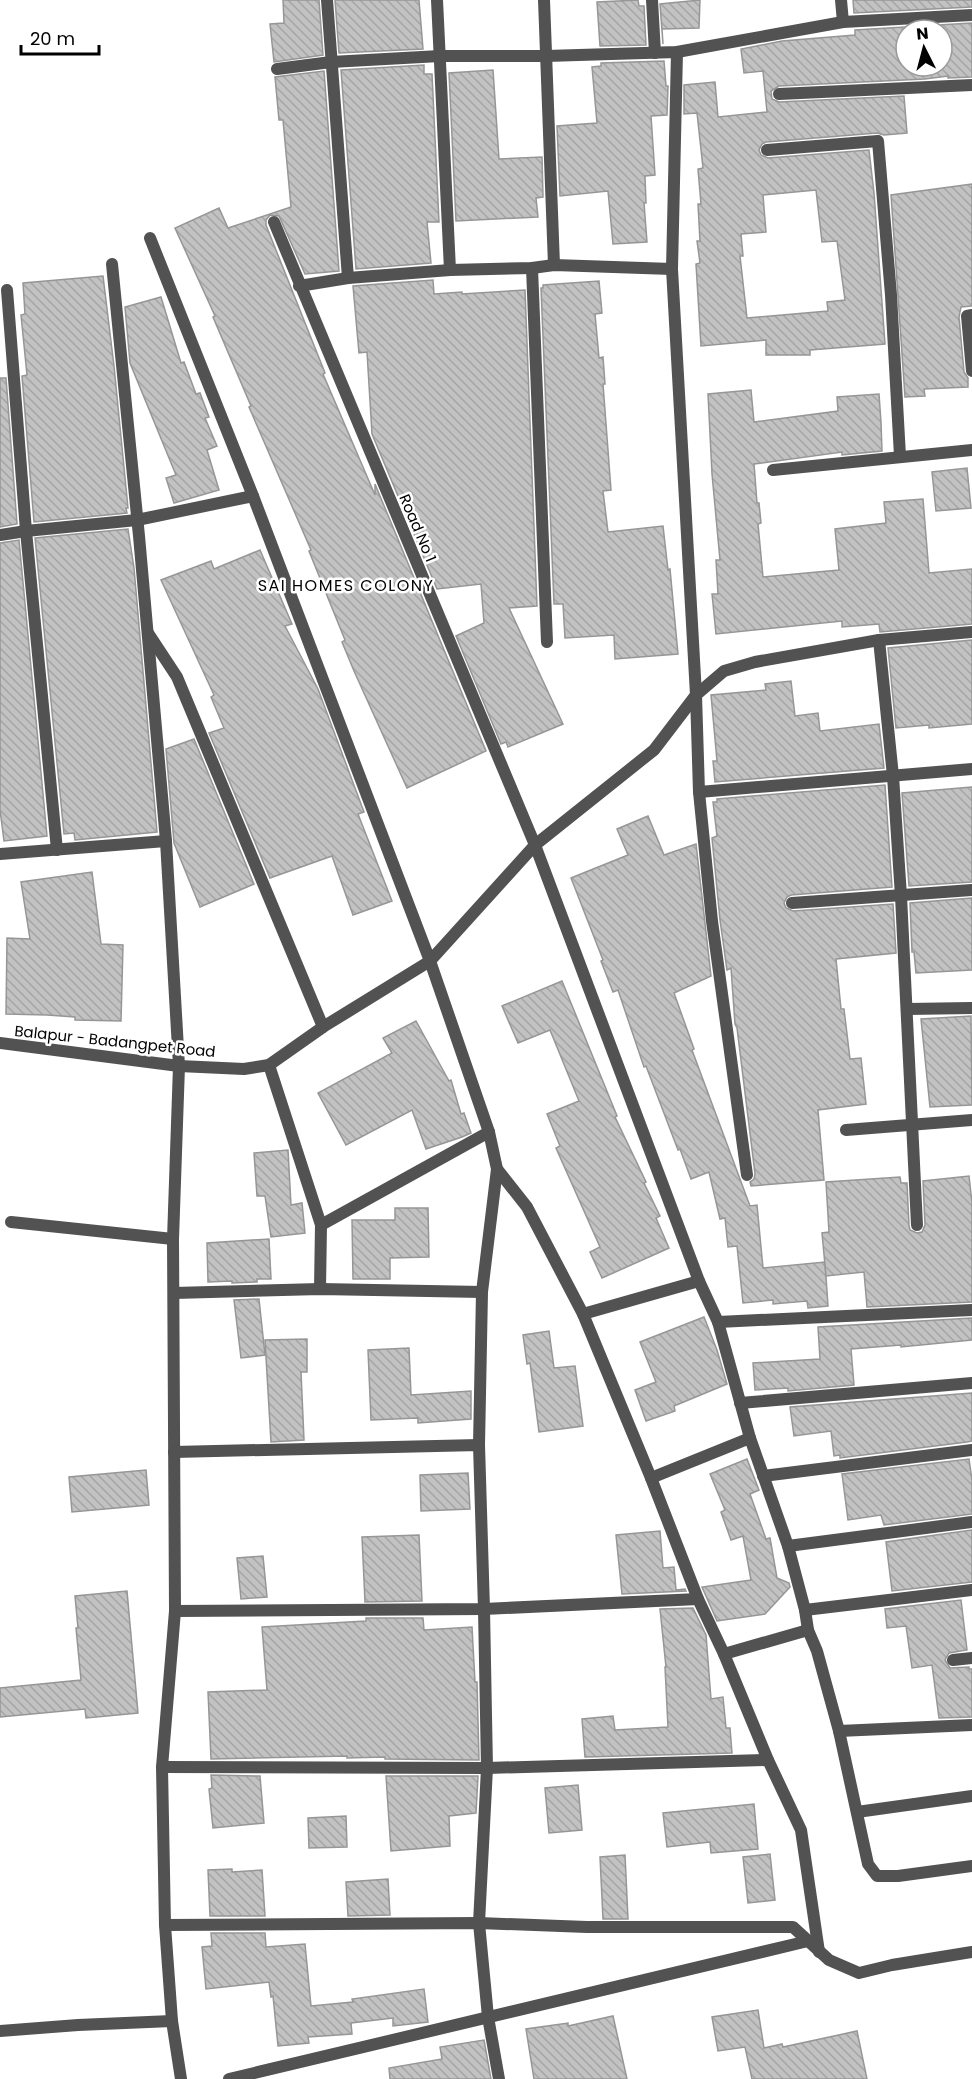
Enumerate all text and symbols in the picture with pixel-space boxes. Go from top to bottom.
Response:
scale bar [21,18,99,56]
north arrow [894,18,954,78]
text: N [915,22,930,46]
text: 20 m [30,26,75,51]
street label: Road No 1 [394,491,442,565]
district label: SAI HOMES COLONY [258,574,434,597]
street label: Balapur - Badangpet Road [13,1020,217,1062]

